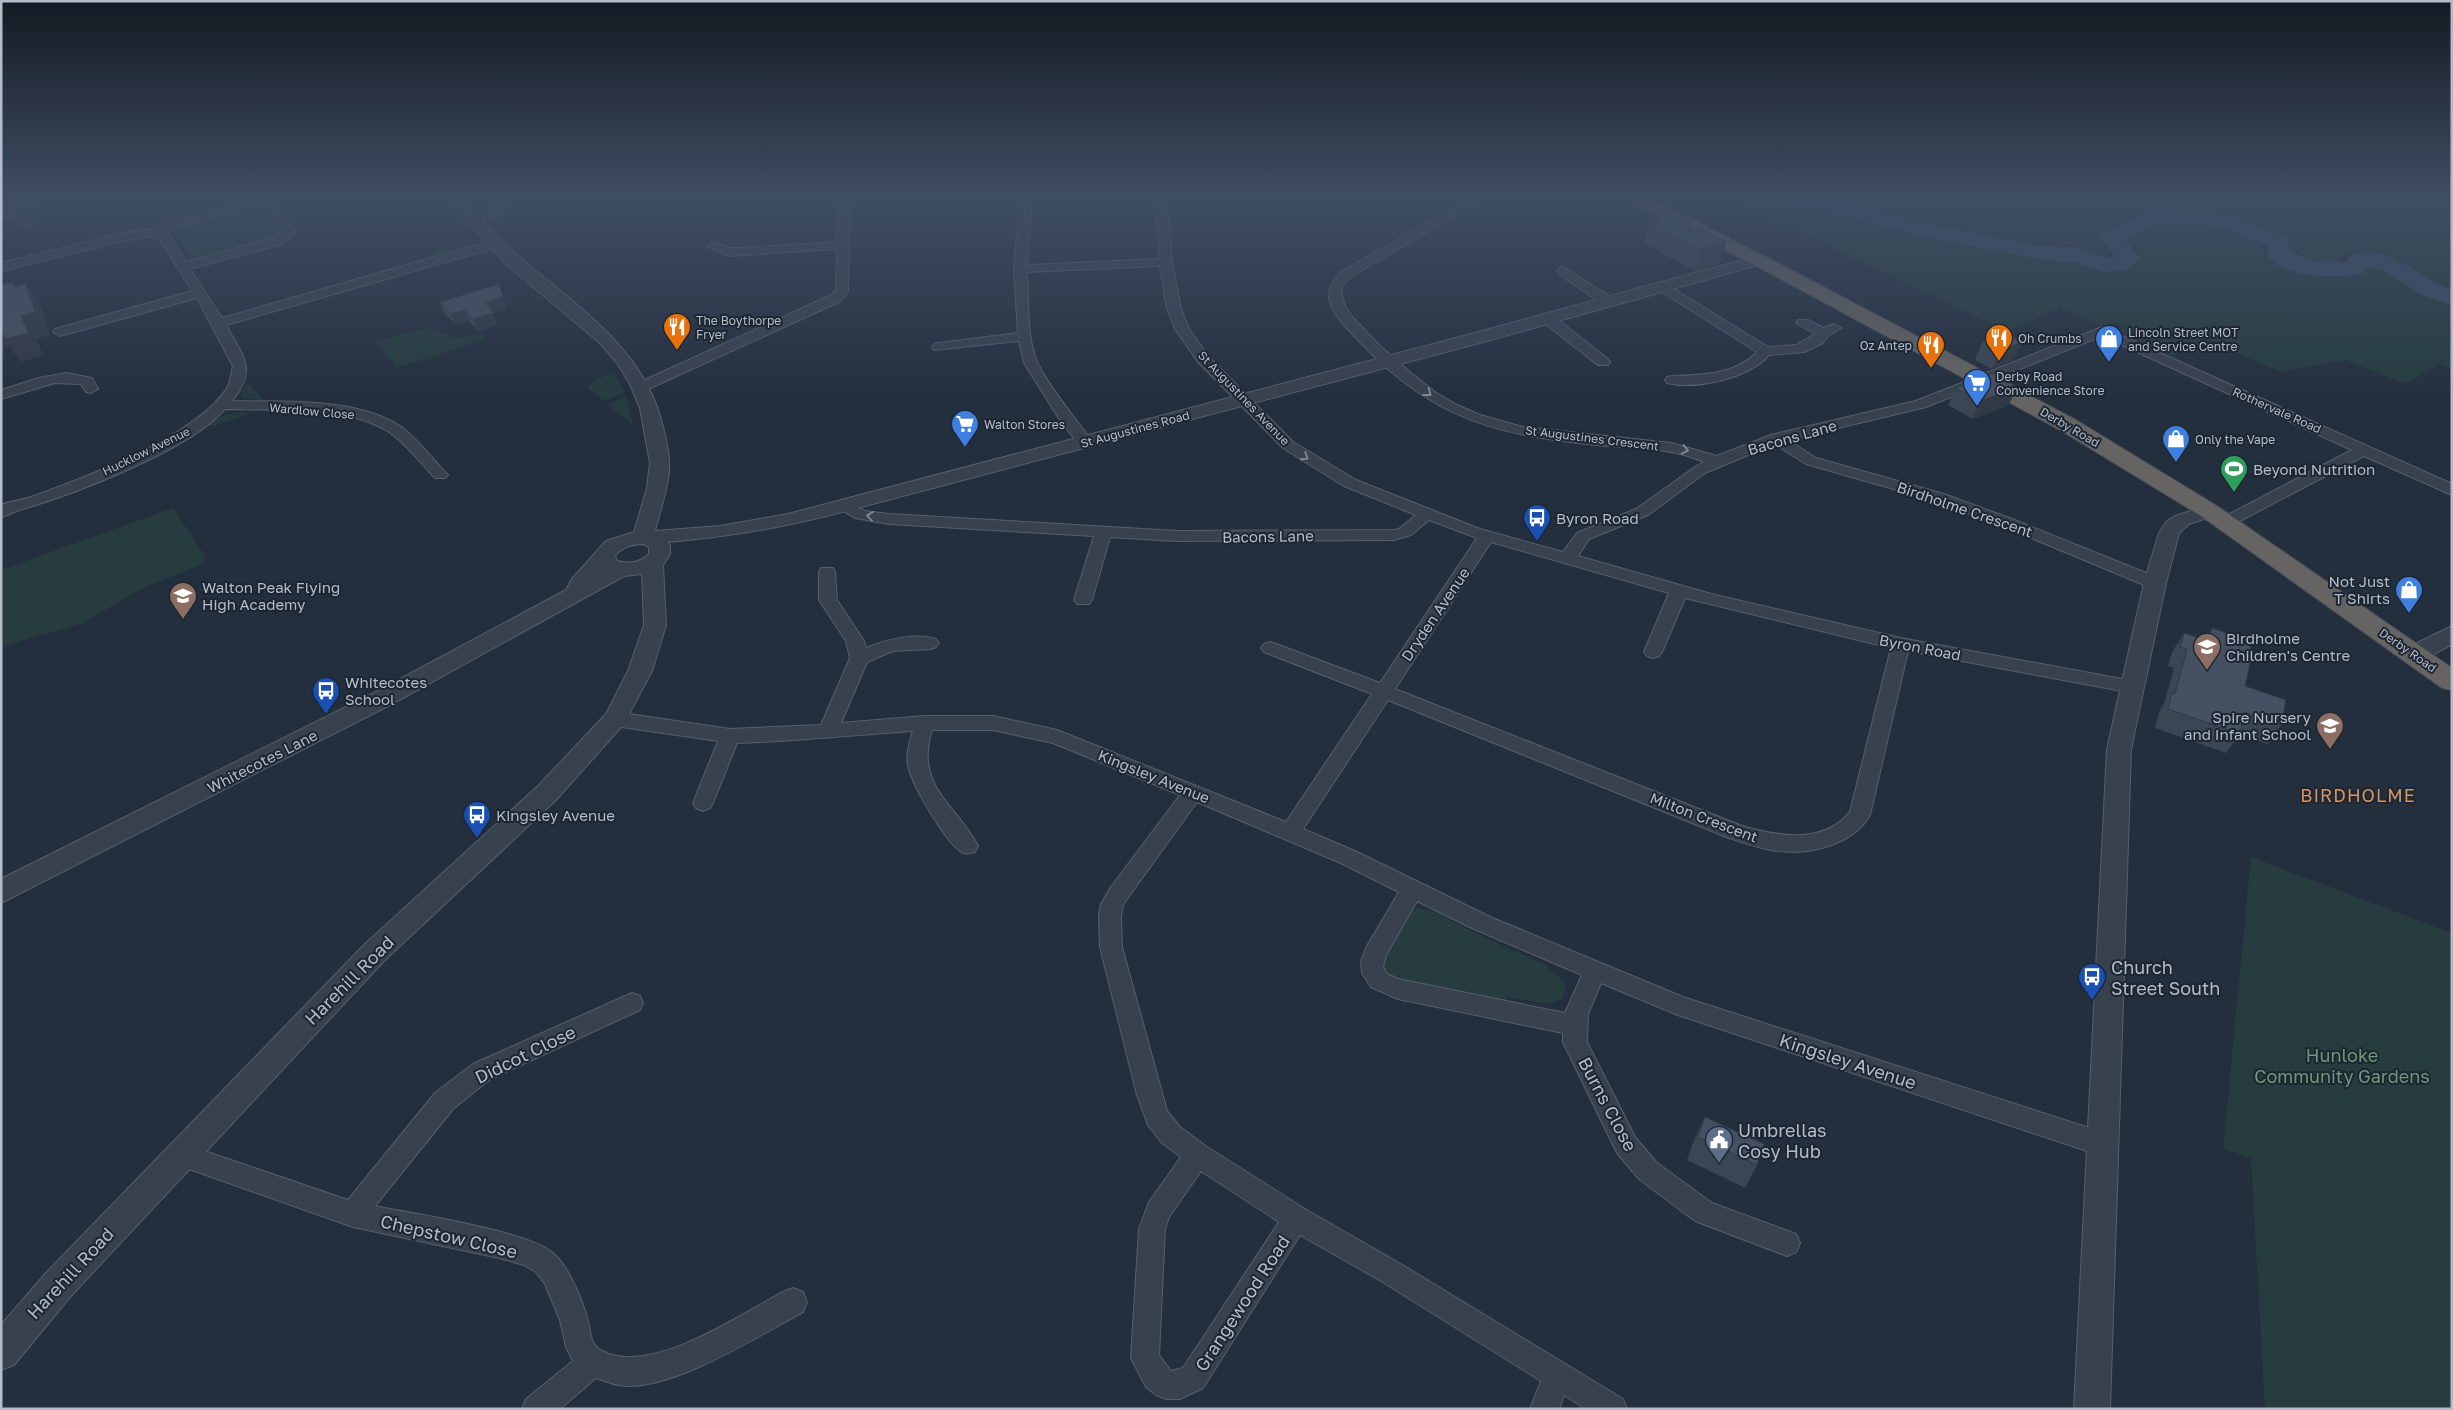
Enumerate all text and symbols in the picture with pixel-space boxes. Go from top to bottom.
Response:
restaurant icon: The Boythorpe Fryer [662,312,692,351]
place label: The Boythorpe Fryer [696,313,781,342]
restaurant icon: Oh Crumbs [1984,323,2014,362]
shop icon: Lincoln Street MOT and Service Centre [2094,324,2124,363]
place label: Lincoln Street MOT and Service Centre [2128,325,2239,354]
restaurant icon: Oz Antep [1916,330,1946,369]
place label: Oh Crumbs [2018,331,2082,346]
place label: Oz Antep [1860,338,1912,353]
street label: St Augustines Avenue [1195,348,1293,448]
supermarket icon: Derby Road Convenience Store [1962,368,1992,407]
place label: Derby Road Convenience Store [1996,369,2104,398]
street label: Rothervale Road [2230,384,2324,436]
one-way arrow [1422,387,1431,395]
street label: Wardlow Close [269,400,355,422]
street label: Derby Road [2038,404,2102,450]
street label: St Augustines Road [1079,407,1191,451]
supermarket icon: Walton Stores [950,409,980,448]
street label: Bacons Lane [1745,416,1839,458]
place label: Walton Stores [984,417,1065,432]
street label: St Augustines Crescent [1524,422,1660,454]
street label: Hucklow Avenue [100,423,192,479]
shop icon: Only the Vape [2161,424,2191,463]
place label: Only the Vape [2195,432,2275,447]
one-way arrow [1681,444,1690,455]
one-way arrow [1300,450,1309,460]
sports icon: Beyond Nutrition [2219,454,2249,493]
place label: Beyond Nutrition [2253,460,2375,478]
street label: Birdholme Crescent [1895,477,2035,541]
bus stop icon: Byron Road [1522,503,1552,542]
place label: Byron Road [1556,509,1639,527]
one-way arrow [866,511,874,522]
street label: Bacons Lane [1222,526,1314,546]
street label: Dryden Avenue [1397,564,1473,664]
place label: Not Just T Shirts [2328,572,2390,607]
shop icon: Not Just T Shirts [2394,575,2424,614]
place label: Walton Peak Flying High Academy [202,578,340,613]
school or university icon: Walton Peak Flying High Academy [168,581,198,620]
street label: Derby Road [2377,625,2439,675]
place label: Birdholme Children's Centre [2226,629,2350,664]
street label: Byron Road [1878,630,1962,664]
school or university icon: Birdholme Children's Centre [2192,632,2222,671]
place label: Whitecotes School [345,673,427,708]
bus stop icon: Whitecotes School [311,676,341,715]
place label: Spire Nursery and Infant School [2184,708,2312,743]
school or university icon: Spire Nursery and Infant School [2315,711,2345,750]
street label: Whitecotes Lane [204,725,320,796]
street label: Kingsley Avenue [1095,745,1213,807]
district label: BIRDHOLME [2300,784,2416,806]
street label: Milton Crescent [1648,788,1760,846]
bus stop icon: Kingsley Avenue [462,800,492,839]
place label: Kingsley Avenue [496,806,615,824]
street label: Harehill Road [300,931,398,1029]
place label: Church Street South [2111,956,2220,999]
bus stop icon: Church Street South [2077,962,2107,1001]
street label: Didcot Close [471,1020,579,1088]
street label: Kingsley Avenue [1777,1028,1919,1094]
park label: Hunloke Community Gardens [2254,1044,2430,1087]
street label: Burns Close [1574,1053,1642,1155]
place label: Umbrellas Cosy Hub [1738,1119,1827,1162]
public building icon: Umbrellas Cosy Hub [1704,1125,1734,1164]
street label: Chepstow Close [378,1210,520,1262]
street label: Harehill Road [22,1223,118,1323]
street label: Grangewood Road [1190,1231,1294,1375]

